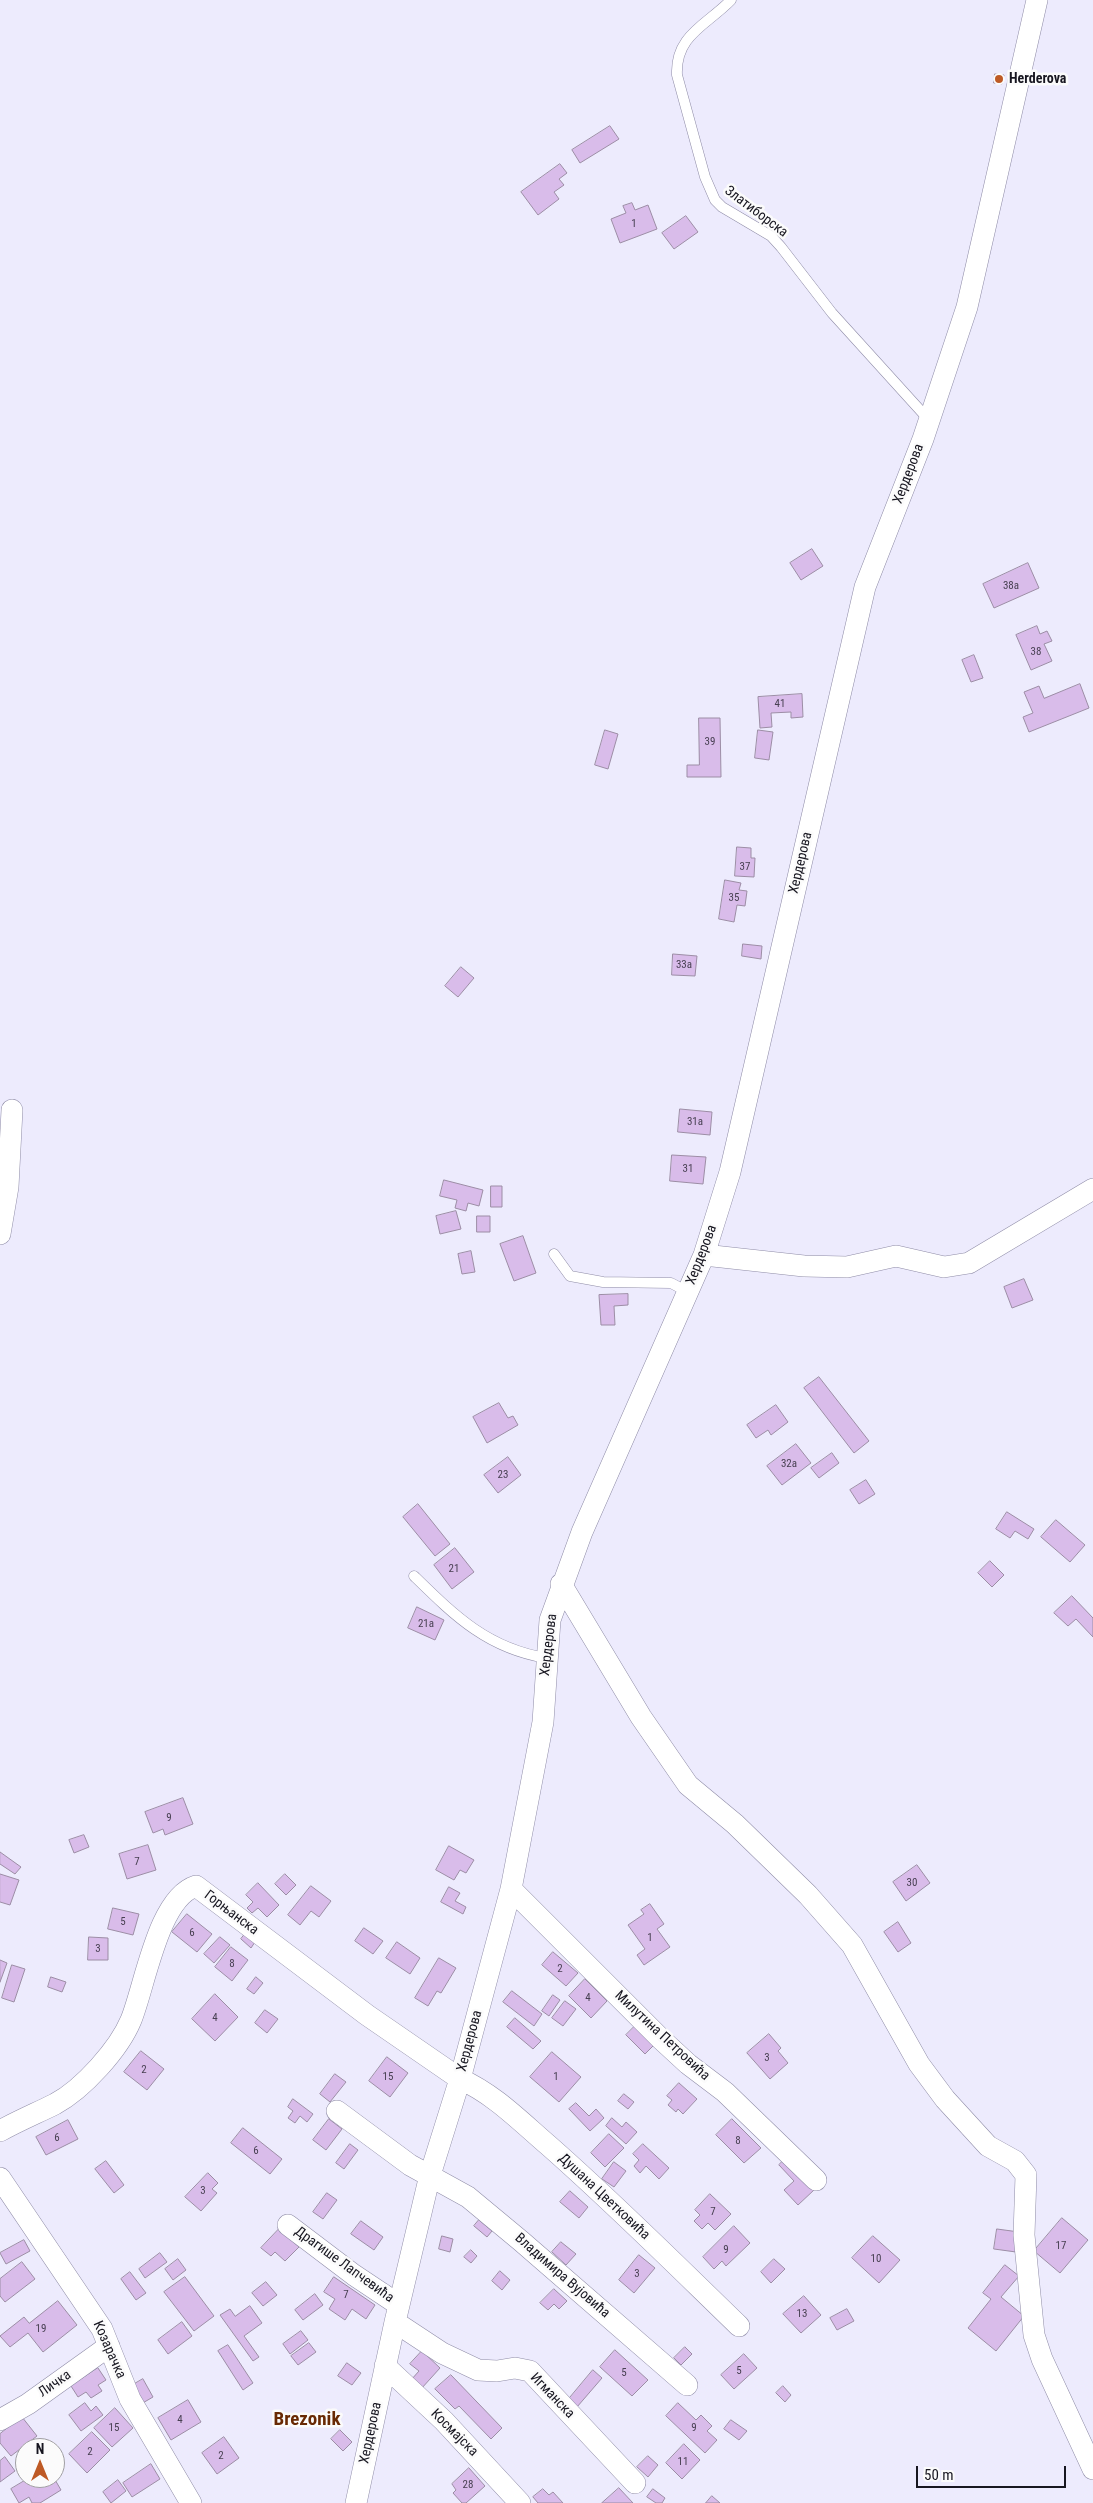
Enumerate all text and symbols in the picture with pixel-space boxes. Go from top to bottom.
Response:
place label: Herderova [1009,71,1066,87]
marker: Herderova [993,73,1005,85]
street label: Златиборска [721,183,791,241]
house number: 1 [631,217,637,231]
street label: Хердерова [890,442,928,506]
house number: 38a [1003,579,1019,593]
house number: 38 [1031,645,1041,659]
house number: 41 [775,697,785,711]
house number: 39 [705,735,715,749]
street label: Хердерова [786,831,816,895]
house number: 37 [740,860,750,874]
house number: 35 [729,891,739,905]
house number: 33a [676,958,692,972]
house number: 31a [687,1115,703,1129]
house number: 31 [683,1162,693,1176]
street label: Хердерова [683,1223,721,1287]
house number: 32a [781,1457,797,1471]
house number: 23 [498,1468,508,1482]
house number: 21 [449,1562,459,1576]
street label: Хердерова [537,1613,561,1677]
house number: 21a [418,1617,434,1631]
house number: 9 [166,1811,172,1825]
house number: 7 [134,1855,140,1869]
house number: 30 [907,1876,917,1890]
street label: Горњанска [201,1887,261,1939]
house number: 5 [120,1915,126,1929]
house number: 6 [189,1926,195,1940]
house number: 1 [647,1931,653,1945]
house number: 3 [95,1942,101,1956]
house number: 8 [229,1957,235,1971]
house number: 2 [557,1962,563,1976]
street label: Милутина Петровића [611,1988,713,2084]
house number: 4 [585,1991,591,2005]
street label: Хердерова [454,2009,486,2073]
house number: 4 [212,2011,218,2025]
house number: 3 [764,2051,770,2065]
house number: 2 [141,2063,147,2077]
house number: 15 [383,2070,393,2084]
house number: 1 [553,2070,559,2084]
house number: 6 [54,2131,60,2145]
house number: 8 [735,2134,741,2148]
house number: 6 [253,2144,259,2158]
street label: Душана Цветковића [555,2150,653,2244]
house number: 3 [200,2184,206,2198]
house number: 7 [710,2205,716,2219]
street label: Драгише Лапчевића [291,2223,397,2307]
street label: Владимира Вујовића [511,2230,613,2322]
house number: 17 [1056,2239,1066,2253]
house number: 9 [723,2243,729,2257]
house number: 10 [871,2252,881,2266]
house number: 3 [634,2267,640,2281]
house number: 7 [343,2288,349,2302]
house number: 13 [797,2307,807,2321]
street label: Козарачка [89,2319,129,2381]
house number: 19 [36,2322,46,2336]
house number: 5 [736,2364,742,2378]
house number: 5 [621,2366,627,2380]
street label: Личка [35,2367,75,2401]
street label: Игманска [526,2370,578,2422]
street label: Хердерова [356,2401,386,2465]
street label: Космајска [427,2406,481,2460]
district label: Brezonik [274,2409,340,2431]
house number: 4 [177,2413,183,2427]
house number: 15 [109,2421,119,2435]
house number: 9 [691,2421,697,2435]
north arrow [15,2438,65,2488]
text: N [36,2441,44,2457]
house number: 2 [87,2445,93,2459]
house number: 2 [218,2449,224,2463]
house number: 11 [678,2455,688,2469]
scale bar [918,2456,1068,2488]
text: 50 m [924,2466,954,2484]
house number: 28 [463,2478,473,2492]

